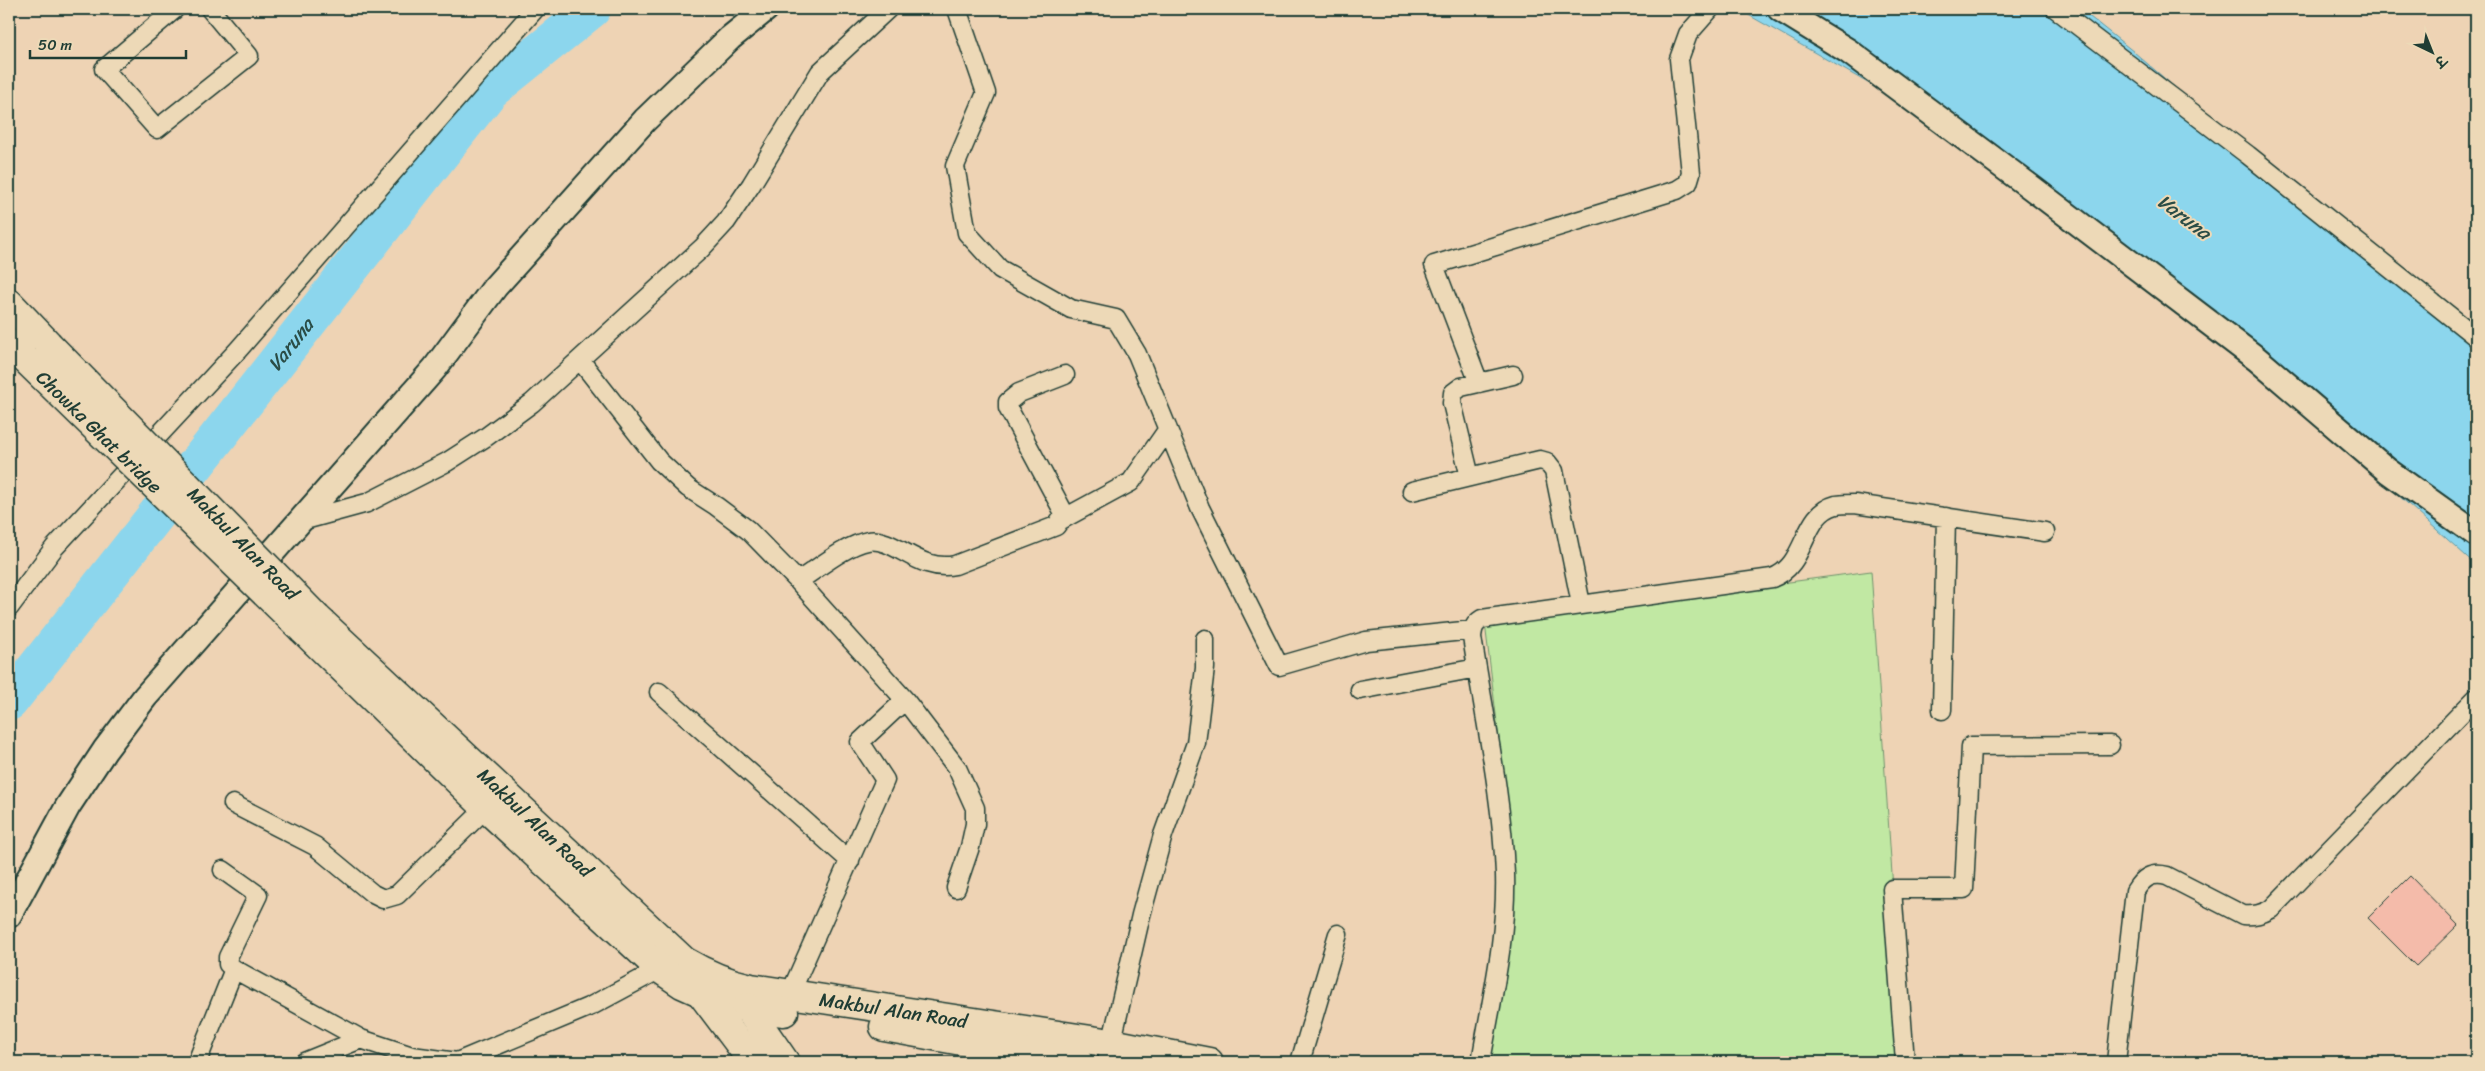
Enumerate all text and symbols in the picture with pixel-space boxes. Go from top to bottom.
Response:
scale bar [30,28,186,60]
north arrow [2408,28,2458,78]
text: 50 m [38,32,73,58]
text: उ [2427,47,2454,75]
water label: Varuna [2149,185,2220,250]
water label: Varuna [258,308,324,379]
street label: Chowka Ghat bridge [28,362,171,502]
street label: Makbul Alan Road [179,478,309,609]
street label: Makbul Alan Road [470,759,603,887]
street label: Makbul Alan Road [817,982,972,1038]

